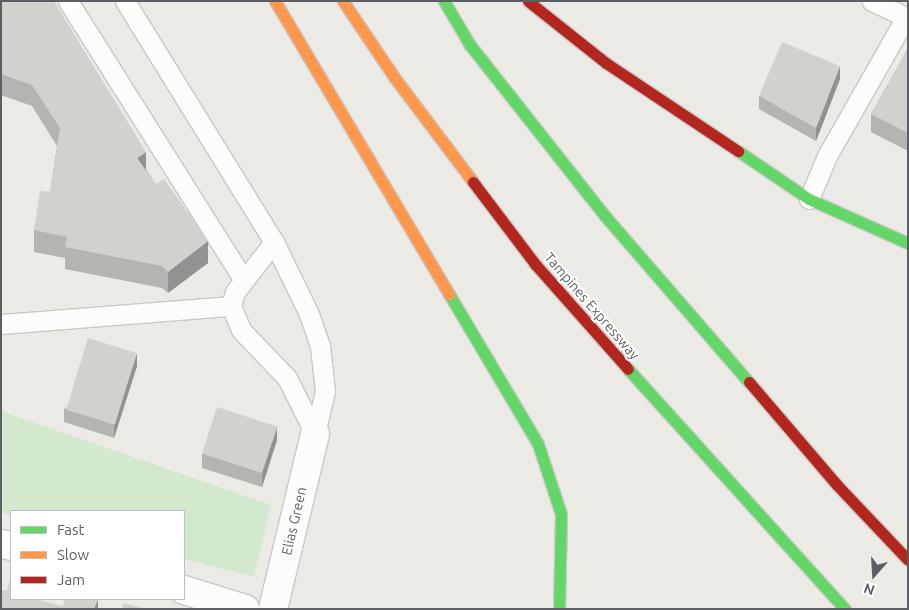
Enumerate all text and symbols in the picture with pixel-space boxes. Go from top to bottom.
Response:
street label: Tampines Expressway [541,249,643,363]
street label: Elias Green [278,485,310,557]
legend [10,510,185,600]
text: Fast [57,521,84,538]
text: Slow [57,546,89,563]
north arrow [849,550,899,600]
text: Jam [57,571,85,588]
text: N [862,580,877,598]

